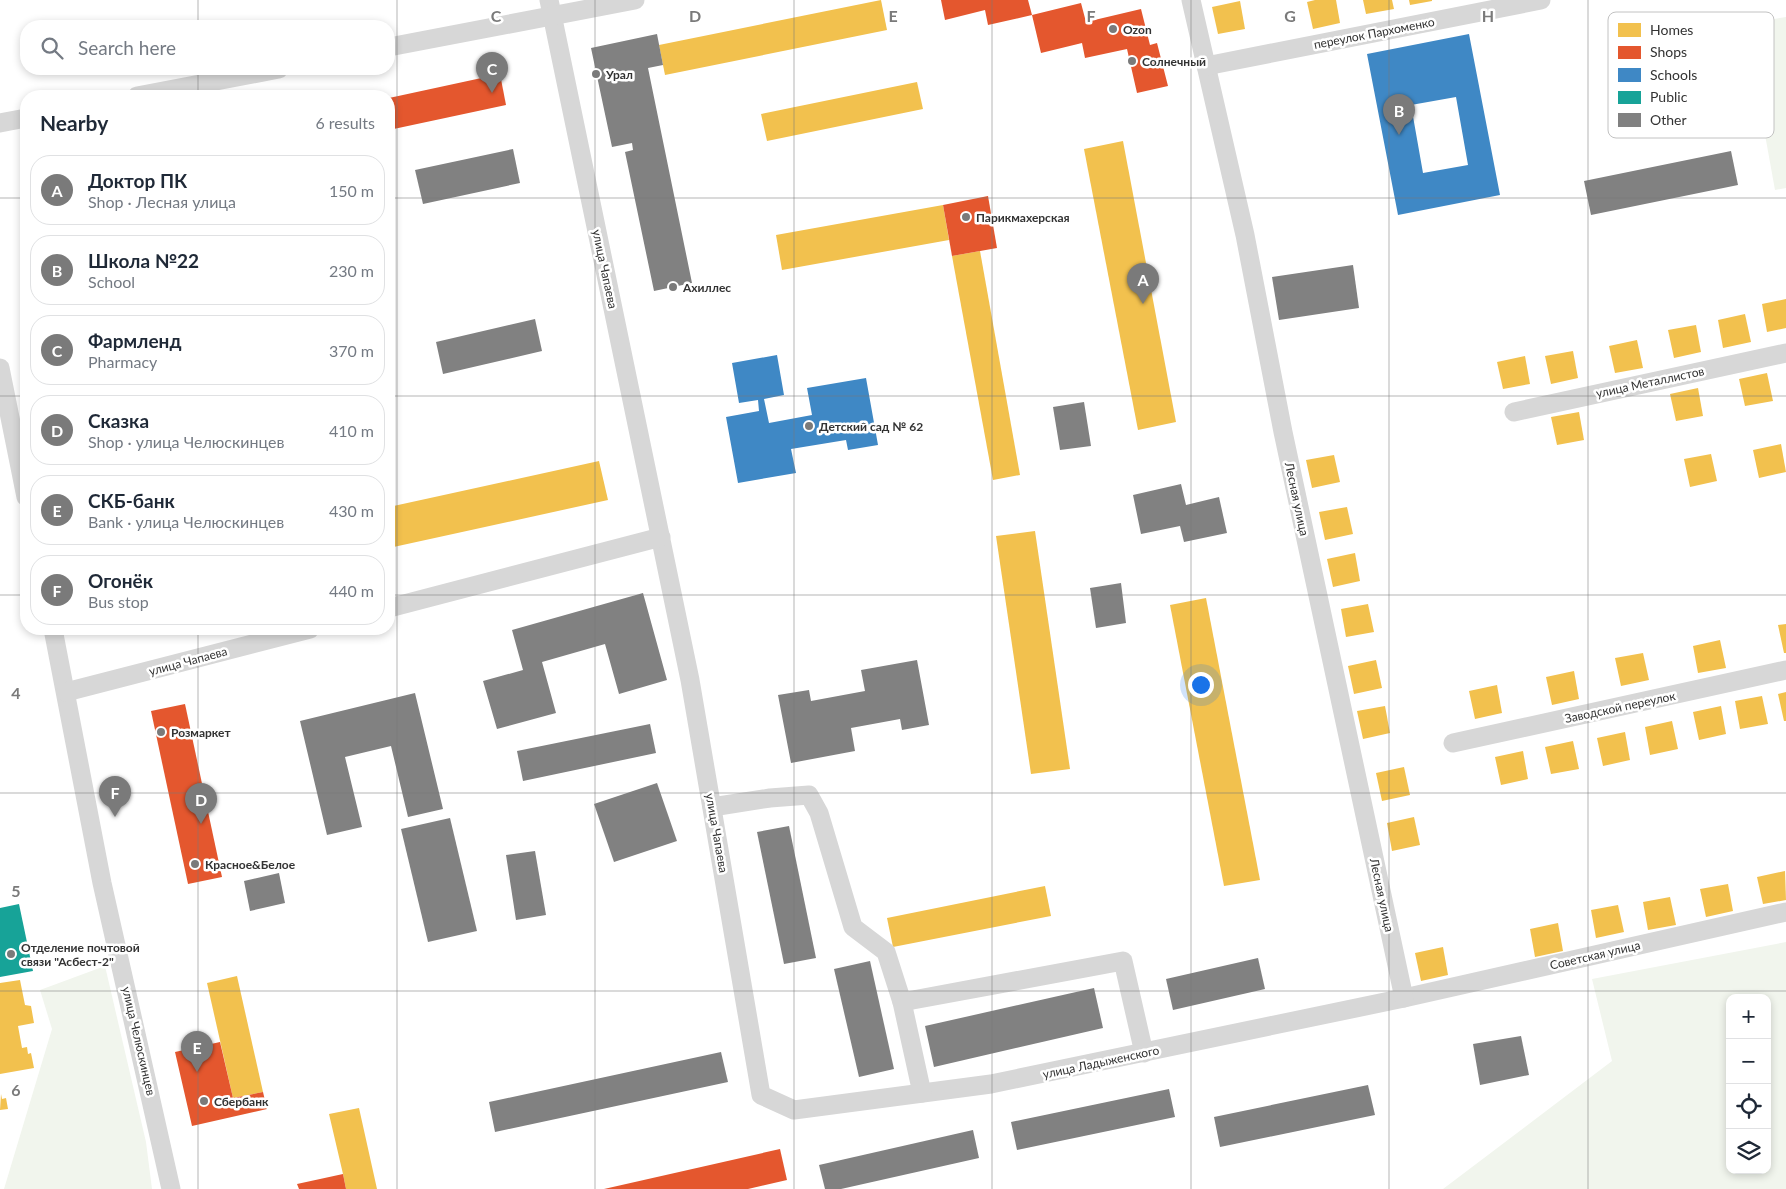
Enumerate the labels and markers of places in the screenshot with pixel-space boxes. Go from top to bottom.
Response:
place label: Ozon [1123,22,1152,37]
marker: Ozon [1107,23,1119,35]
pin: C [476,52,508,93]
place label: Солнечный [1142,54,1206,69]
marker: Солнечный [1126,55,1138,67]
place label: Урал [605,67,633,82]
marker: Урал [590,68,602,80]
pin: B [1383,94,1415,135]
place label: Парикмахерская [976,210,1070,225]
marker: Парикмахерская [960,211,972,223]
pin: A [1127,263,1159,304]
place label: Ахиллес [682,280,731,295]
marker: Ахиллес [667,281,679,293]
place label: Детский сад № 62 [819,419,923,434]
marker: Детский сад № 62 [803,420,815,432]
place label: Розмаркет [171,725,231,740]
marker: Розмаркет [155,726,167,738]
pin: F [99,776,131,817]
pin: D [185,783,217,824]
place label: Красное&Белое [205,857,296,872]
marker: Красное&Белое [189,858,201,870]
place label: Отделение почтовой связи "Асбест-2" [21,940,140,969]
marker: Отделение почтовой связи "Асбест-2" [5,948,17,960]
pin: E [181,1031,213,1072]
place label: Сбербанк [214,1094,269,1109]
marker: Сбербанк [198,1095,210,1107]

